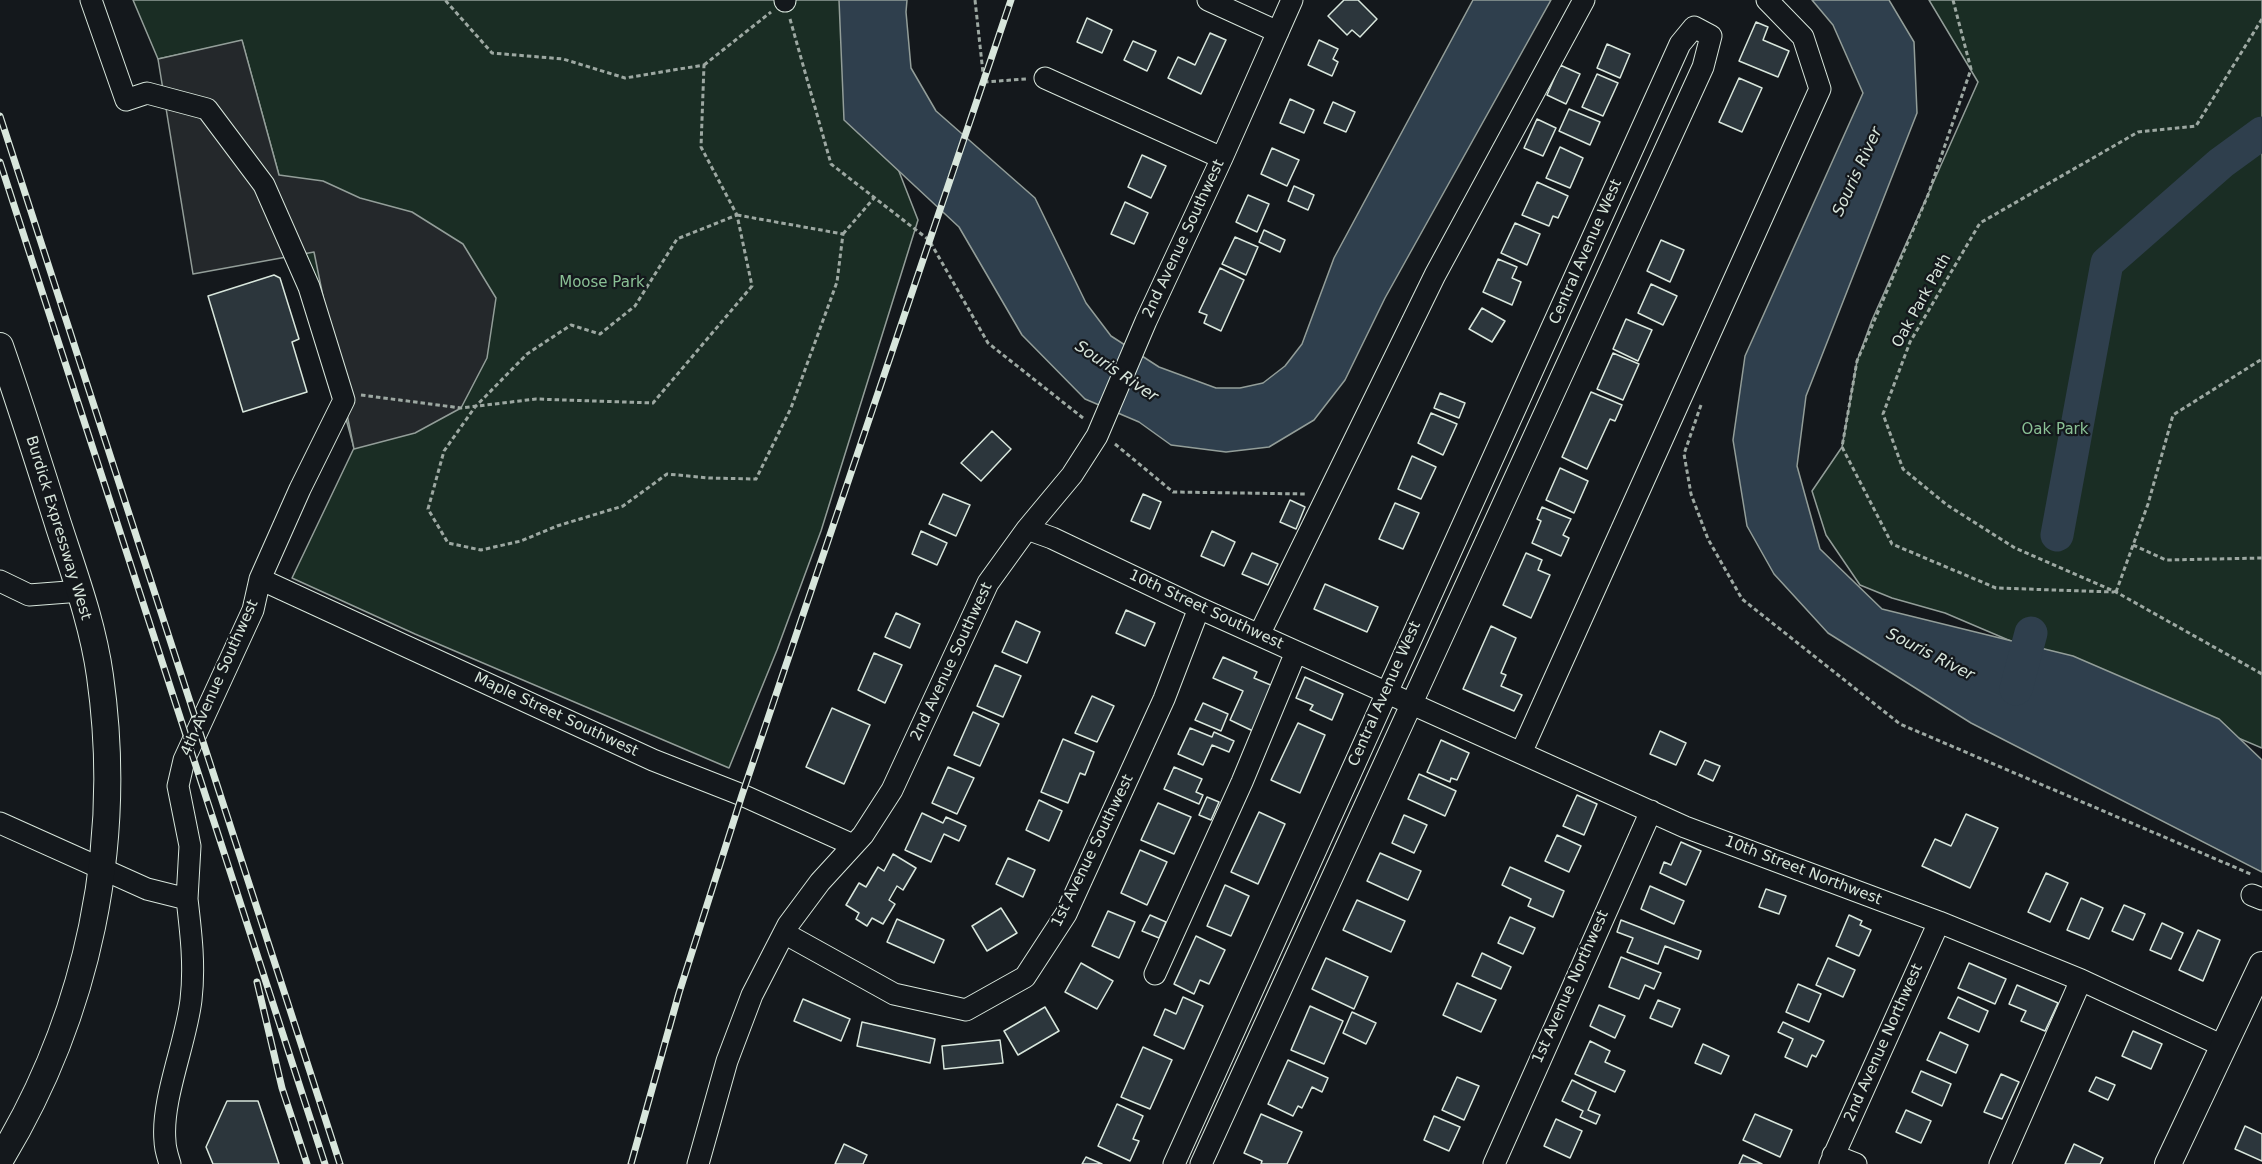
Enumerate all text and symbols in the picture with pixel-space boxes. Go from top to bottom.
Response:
water label: Souris River [1829,124,1887,220]
street label: 2nd Avenue Southwest [1139,157,1229,321]
street label: Central Avenue West [1546,177,1626,327]
street label: Oak Park Path [1889,251,1955,351]
park label: Moose Park [559,274,645,292]
water label: Souris River [1071,337,1161,407]
park label: Oak Park [2022,421,2088,439]
street label: Burdick Expressway West [21,434,95,622]
street label: 10th Street Southwest [1126,566,1286,654]
street label: 2nd Avenue Southwest [907,580,997,744]
street label: 4th Avenue Southwest [177,597,263,759]
street label: Central Avenue West [1345,619,1425,769]
water label: Souris River [1883,625,1977,685]
street label: Maple Street Southwest [471,669,641,761]
street label: 1st Avenue Southwest [1048,772,1138,930]
street label: 10th Street Northwest [1722,833,1884,909]
street label: 1st Avenue Northwest [1529,908,1613,1066]
street label: 2nd Avenue Northwest [1841,961,1927,1125]

